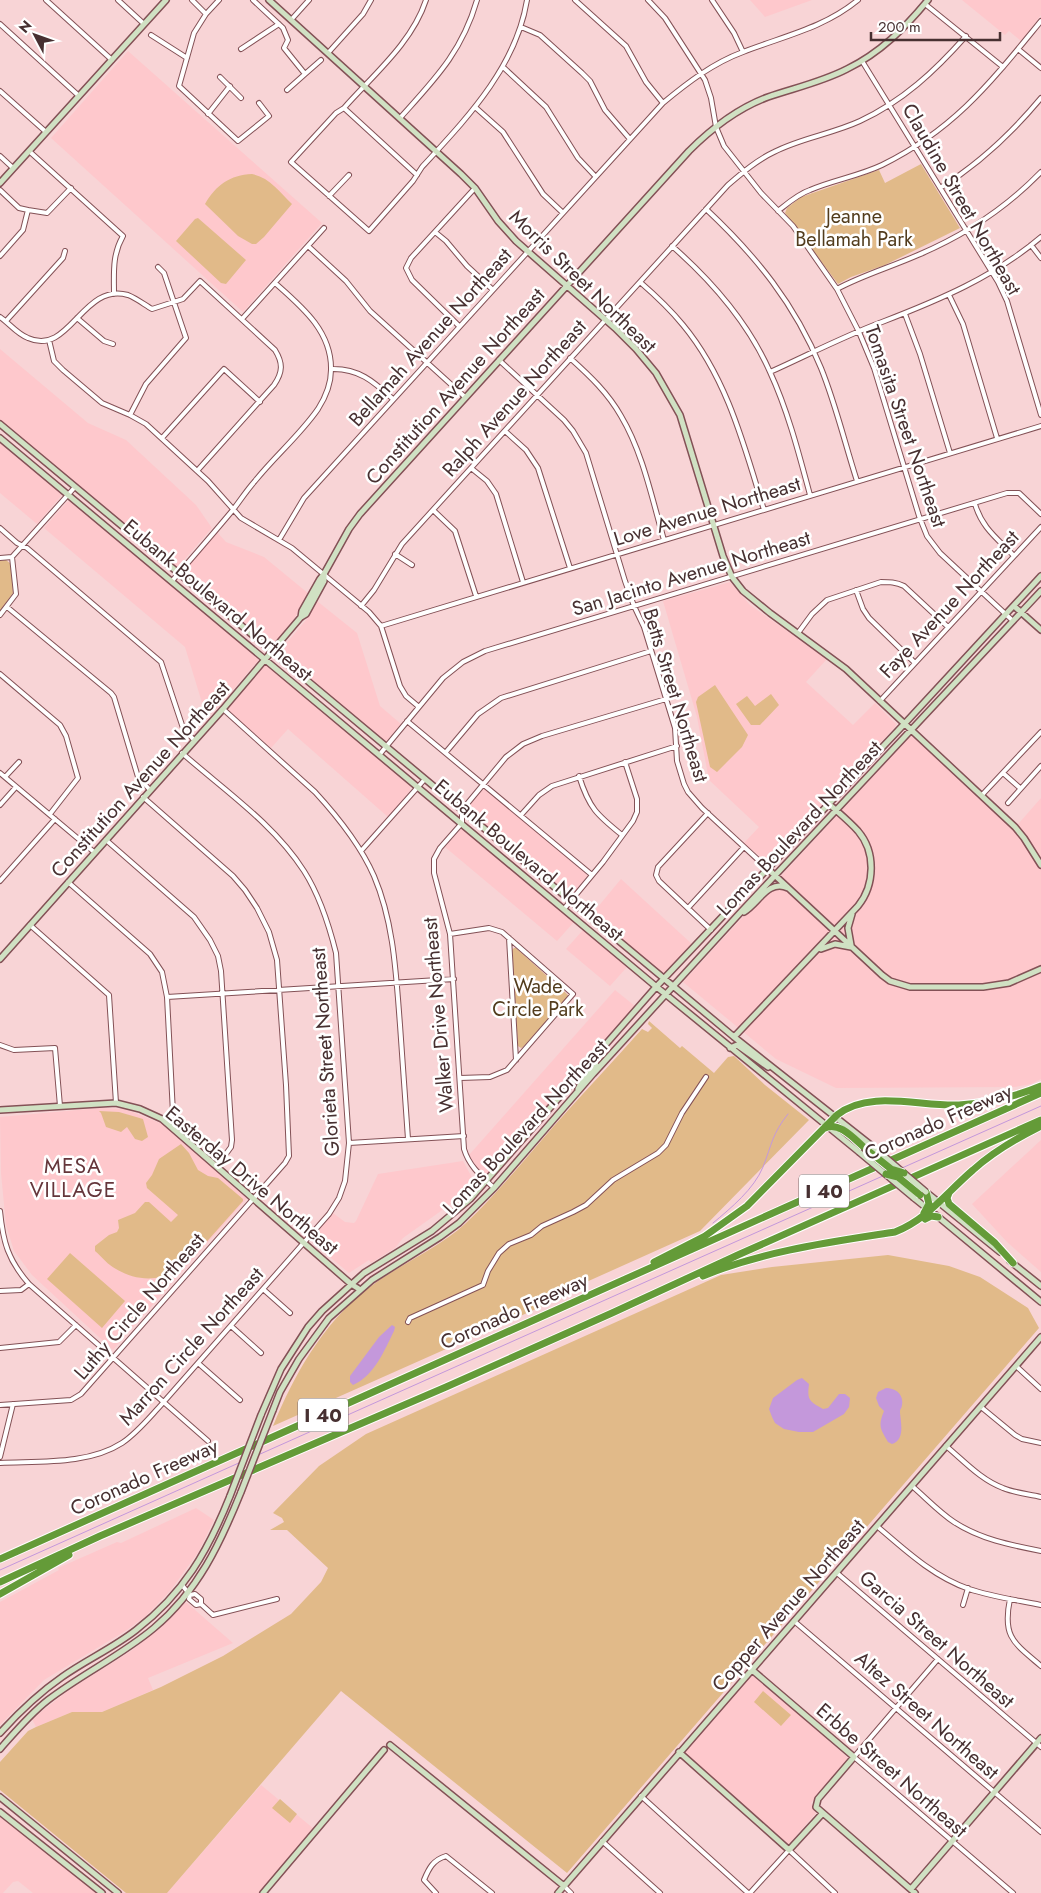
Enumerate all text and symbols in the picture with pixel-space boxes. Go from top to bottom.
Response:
north arrow [10,10,60,60]
scale bar [871,10,1000,42]
text: N [14,16,36,37]
text: 200 m [878,16,921,38]
street label: Claudine Street Northeast [895,98,1028,301]
park label: Jeanne Bellamah Park [795,202,913,254]
street label: Morris Street Northeast [502,203,663,360]
street label: Bellamah Avenue Northeast [342,241,519,433]
street label: Constitution Avenue Northeast [359,282,552,491]
street label: Ralph Avenue Northeast [436,313,593,483]
street label: Tomasita Street Northeast [857,321,954,531]
street label: Love Avenue Northeast [610,469,804,554]
street label: Eubank Boulevard Northeast [117,512,319,688]
street label: San Jacinto Avenue Northeast [568,523,814,624]
street label: Faye Avenue Northeast [873,524,1026,685]
street label: Betts Street Northeast [635,605,716,786]
street label: Constitution Avenue Northeast [44,675,237,884]
street label: Lomas Boulevard Northeast [710,734,889,922]
street label: Eubank Boulevard Northeast [428,772,630,948]
street label: Walker Drive Northeast [416,916,461,1114]
street label: Glorieta Street Northeast [304,947,347,1157]
park label: Wade Circle Park [492,972,584,1024]
street label: Lomas Boulevard Northeast [436,1033,615,1221]
street label: Coronado Freeway [860,1077,1017,1168]
street label: Easterday Drive Northeast [159,1099,345,1262]
district label: MESA VILLAGE [30,1151,116,1205]
road number: I 40 [799,1174,849,1208]
street label: Luthy Circle Northeast [67,1226,212,1386]
street label: Marron Circle Northeast [112,1261,271,1432]
street label: Coronado Freeway [436,1266,593,1357]
road number: I 40 [298,1398,348,1432]
street label: Coronado Freeway [66,1432,223,1523]
street label: Copper Avenue Northeast [705,1513,872,1698]
street label: Garcia Street Northeast [853,1564,1021,1715]
street label: Altez Street Northeast [848,1644,1005,1786]
street label: Erbbe Street Northeast [810,1696,974,1844]

